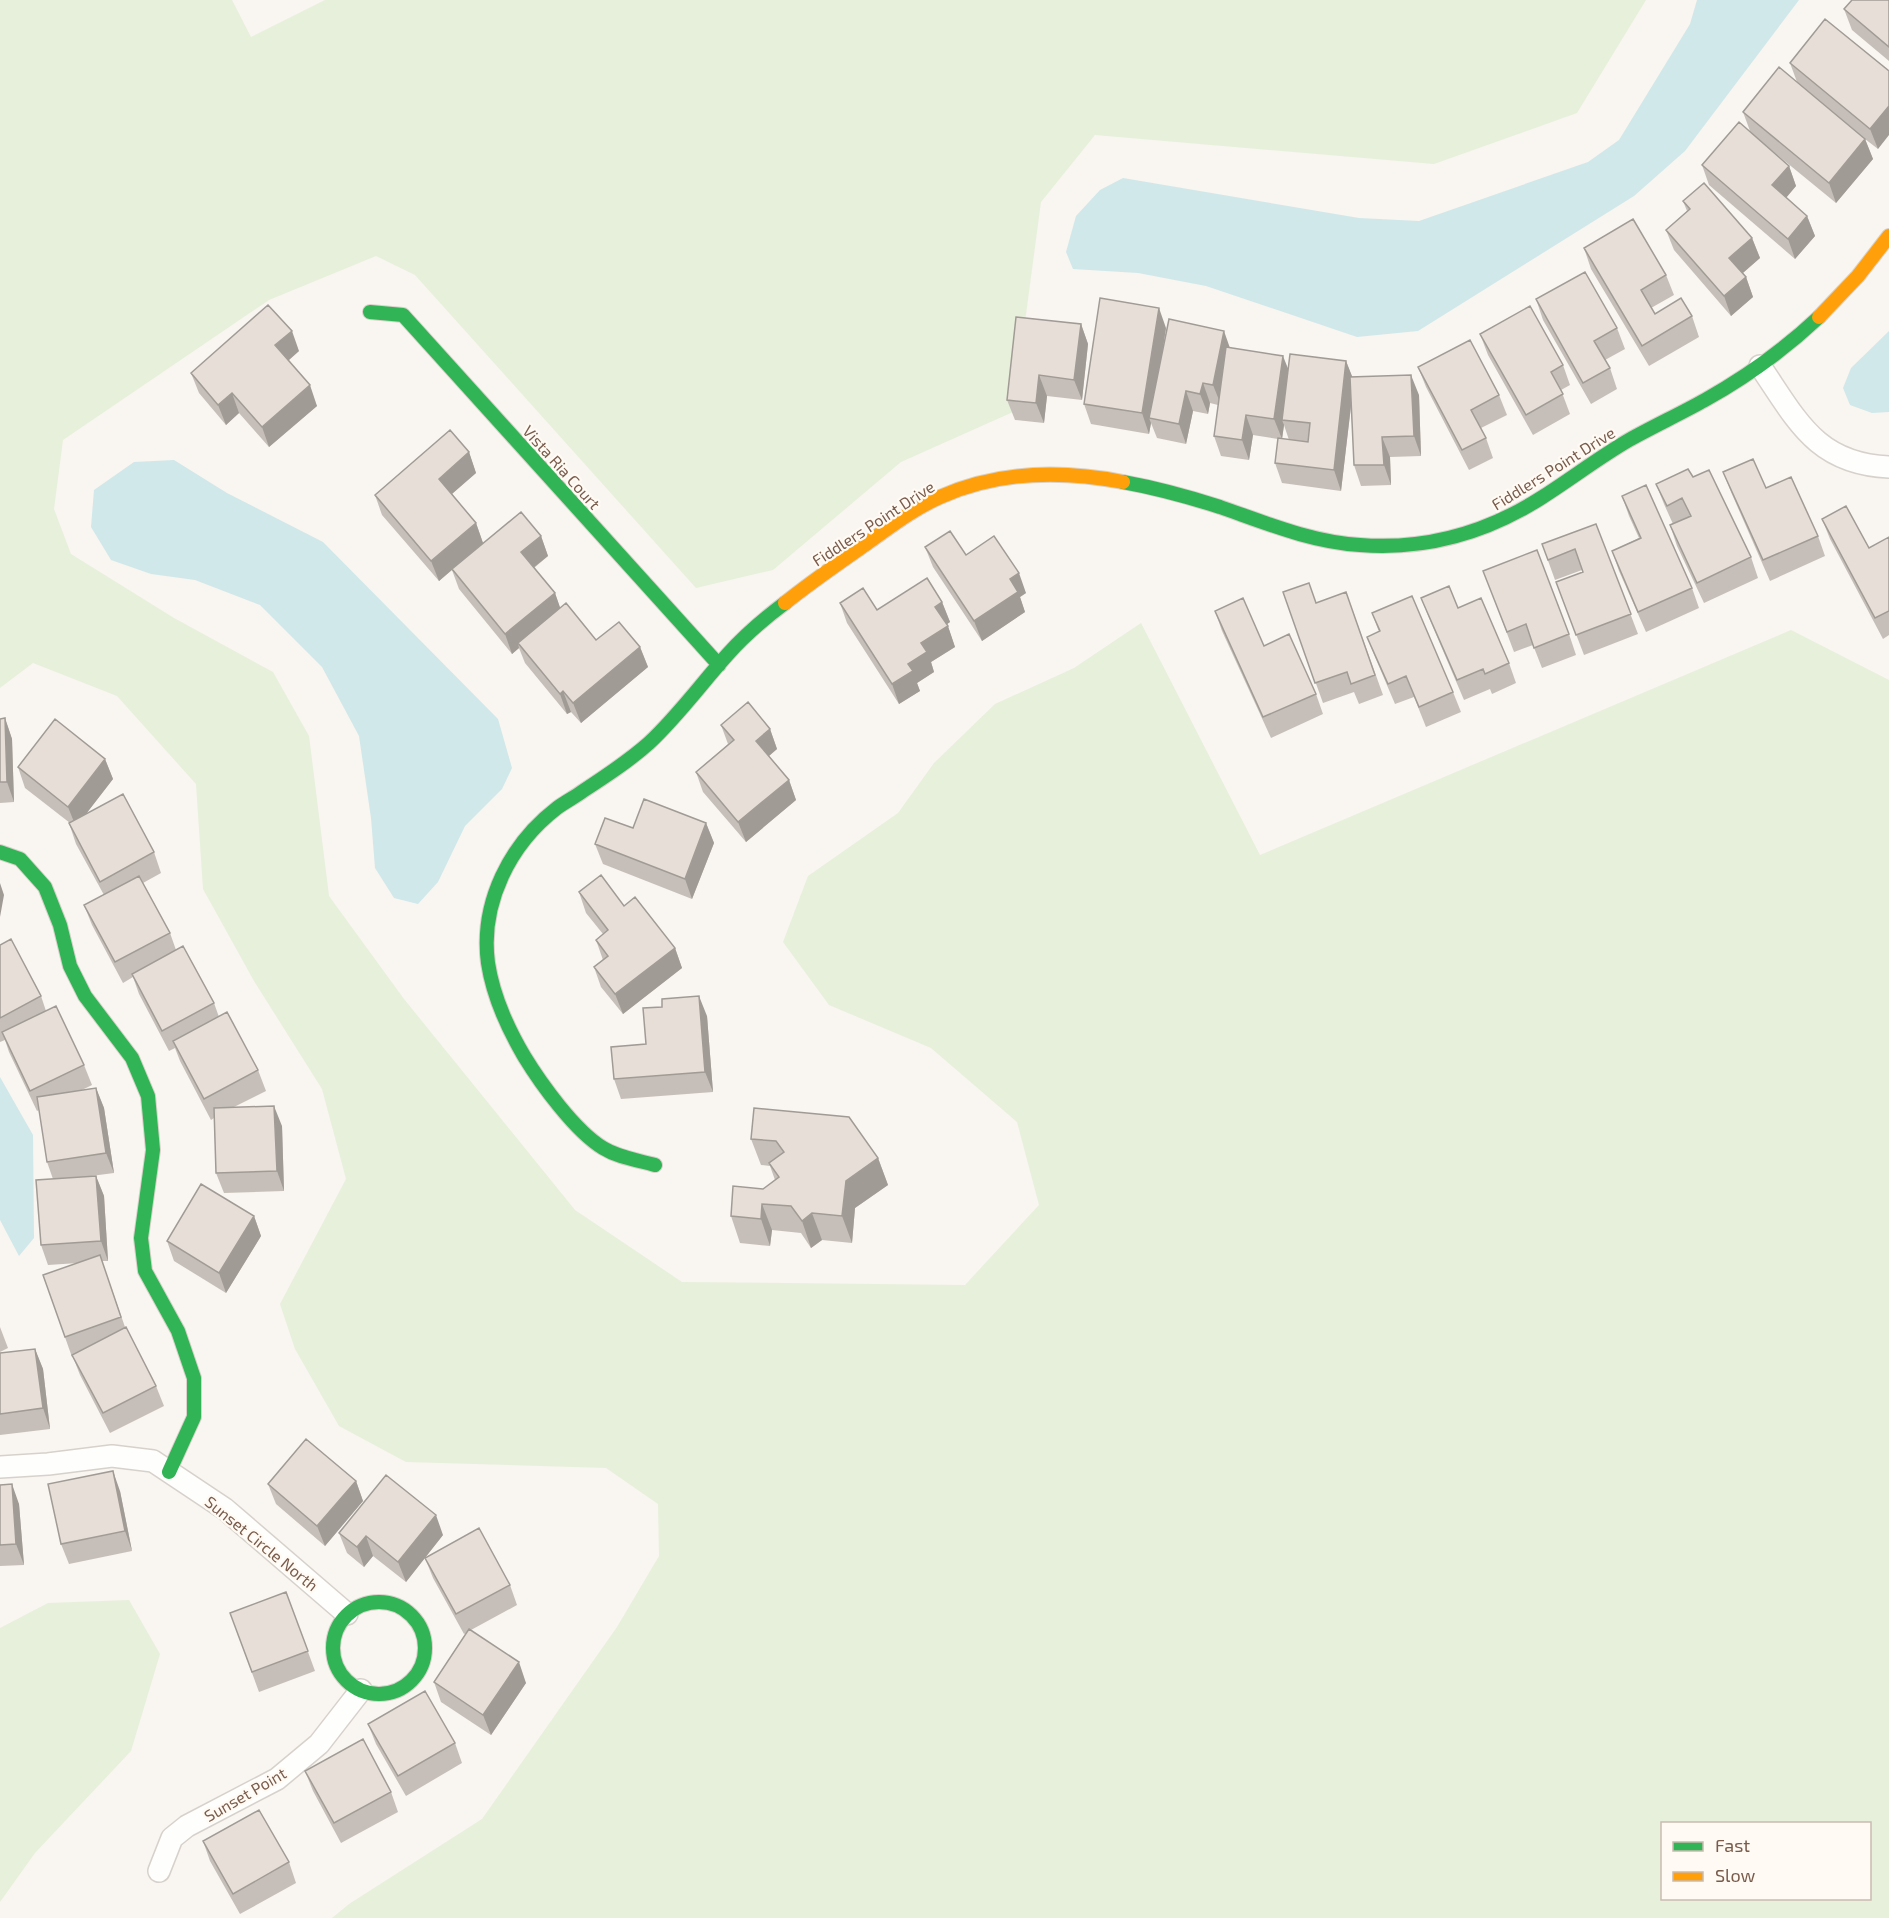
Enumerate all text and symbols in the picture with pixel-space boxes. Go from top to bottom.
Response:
street label: Vista Ria Court [519,421,605,513]
street label: Fiddlers Point Drive [1488,422,1618,514]
street label: Fiddlers Point Drive [808,476,938,570]
street label: Sunset Circle North [202,1492,322,1594]
street label: Sunset Point [201,1763,289,1825]
legend [1661,1822,1871,1900]
text: Fast [1715,1834,1750,1856]
text: Slow [1715,1864,1756,1886]

